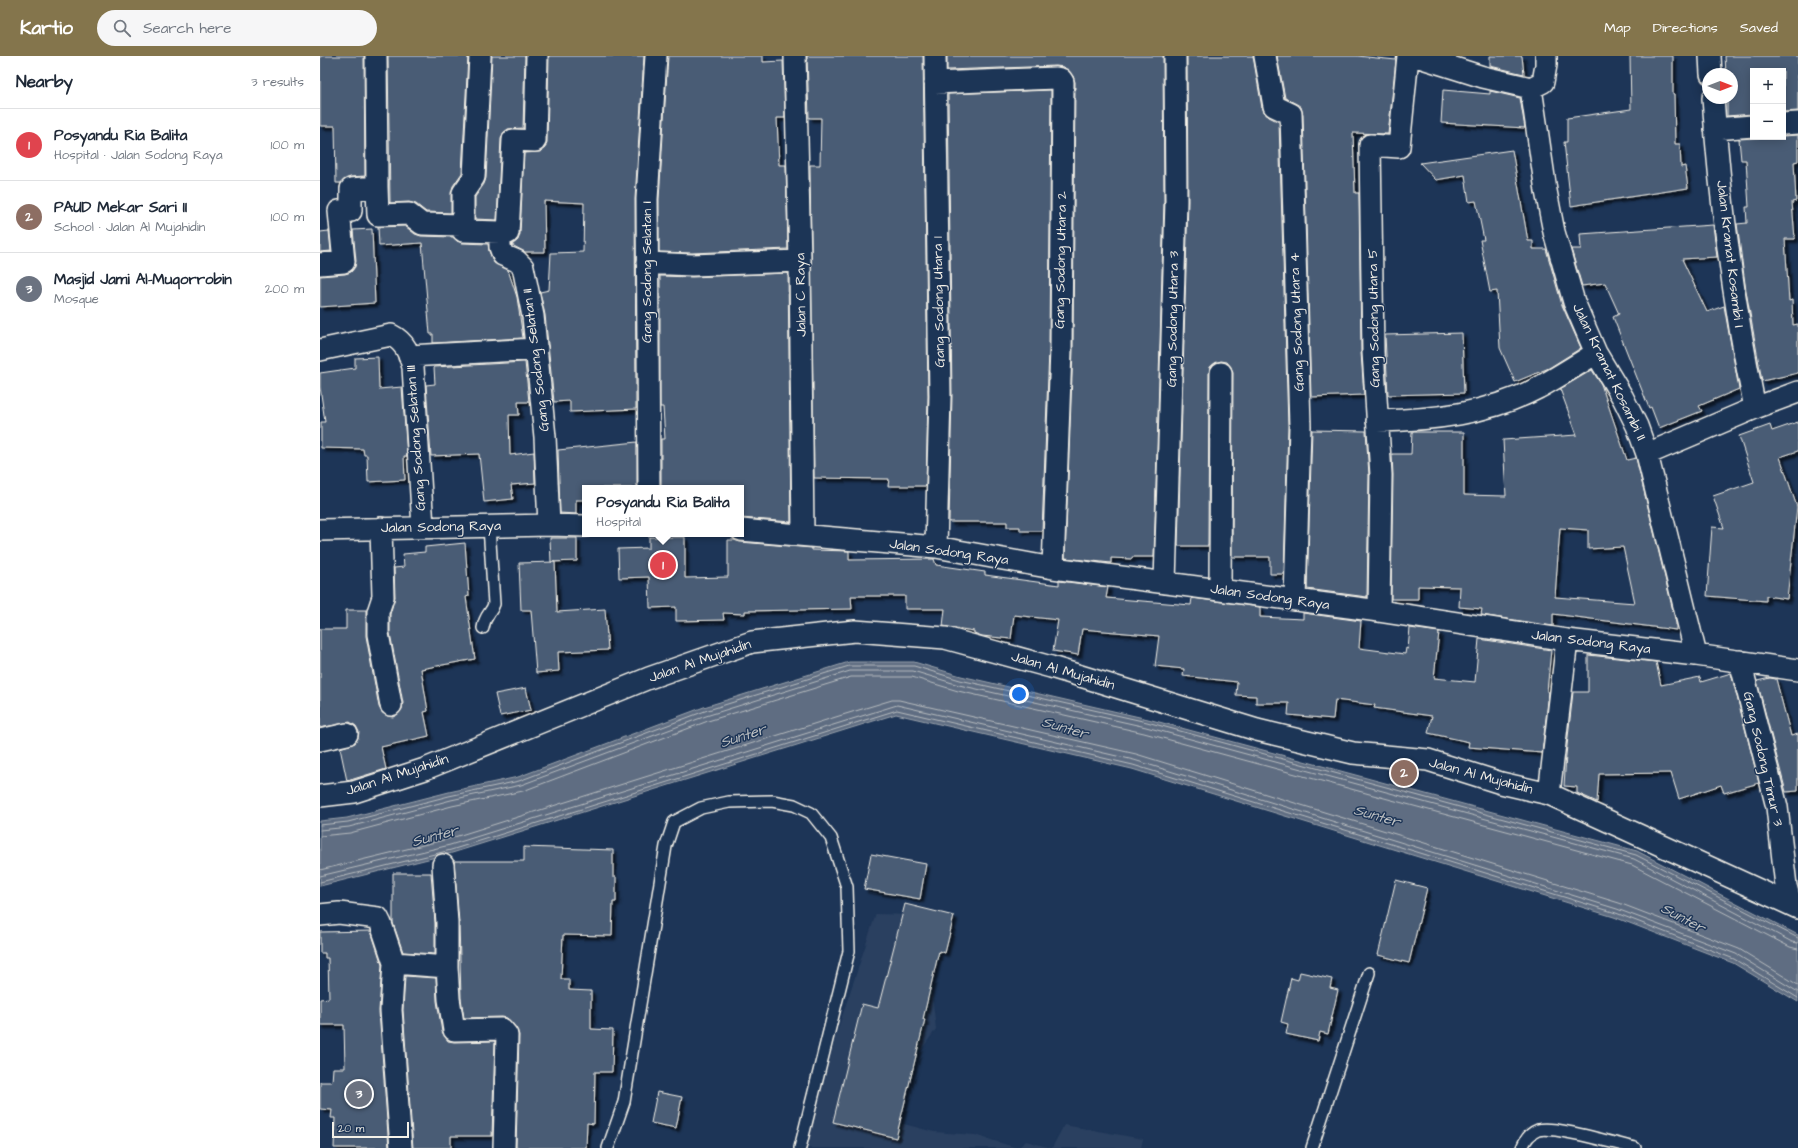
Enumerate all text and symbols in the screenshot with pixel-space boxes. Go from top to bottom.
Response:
search box [97,10,377,46]
text: Kartio [20,15,73,42]
icon: search [111,17,133,39]
text: Search here [143,18,231,39]
text: Map [1604,18,1631,38]
text: Directions [1653,18,1718,38]
text: Saved [1740,18,1778,38]
north arrow [1702,68,1738,104]
map controls [1750,68,1786,140]
button: + [1750,68,1786,104]
text: Nearby [16,70,73,94]
text: 3 results [251,73,304,91]
button: − [1750,104,1786,140]
text: Posyandu Ria Balita [54,125,187,146]
text: 1 [28,136,30,154]
text: 100 m [271,136,304,154]
text: Hospital · Jalan Sodong Raya [54,146,223,164]
street label: Jalan Kramat Kosambi I [1711,179,1749,329]
street label: Gang Sodong Utara 2 [1050,191,1072,329]
text: PAUD Mekar Sari II [54,197,187,218]
street label: Gang Sodong Selatan I [637,201,657,343]
text: 2 [25,208,33,226]
text: 100 m [271,208,304,226]
text: School · Jalan Al Mujahidin [54,218,205,236]
street label: Gang Sodong Utara 1 [928,236,950,368]
street label: Gang Sodong Utara 5 [1363,248,1385,388]
street label: Gang Sodong Utara 3 [1162,251,1184,387]
street label: Gang Sodong Utara 4 [1285,252,1309,392]
street label: Jalan C Raya [790,253,812,337]
text: Masjid Jami Al-Muqorrobin [54,269,232,290]
text: 3 [26,280,32,298]
text: 200 m [265,280,304,298]
street label: Gang Sodong Selatan II [517,287,555,433]
text: Mosque [54,290,99,308]
street label: Jalan Kramat Kosambi II [1567,300,1651,444]
street label: Gang Sodong Selatan III [401,364,431,512]
popup [582,485,744,537]
text: Posyandu Ria Balita [596,492,730,513]
text: Hospital [596,513,641,531]
street label: Jalan Sodong Raya [381,516,501,538]
street label: Jalan Sodong Raya [888,534,1010,570]
pin: 1 [650,550,676,580]
street label: Jalan Sodong Raya [1209,579,1331,615]
street label: Jalan Sodong Raya [1530,625,1652,659]
street label: Jalan Al Mujahidin [646,634,754,688]
street label: Jalan Al Mujahidin [1009,647,1117,695]
your location [1009,684,1029,704]
street label: Gang Sodong Timur 3 [1738,690,1788,828]
water label: Sunter [1039,711,1092,745]
water label: Sunter [717,718,770,753]
street label: Jalan Al Mujahidin [343,749,451,801]
street label: Jalan Al Mujahidin [1427,753,1535,799]
pin: 2 [1391,758,1417,788]
water label: Sunter [1351,799,1404,833]
water label: Sunter [409,819,462,852]
water label: Sunter [1657,898,1710,939]
pin: 3 [346,1079,372,1109]
scale bar [332,1120,409,1139]
text: 20 m [338,1121,364,1136]

